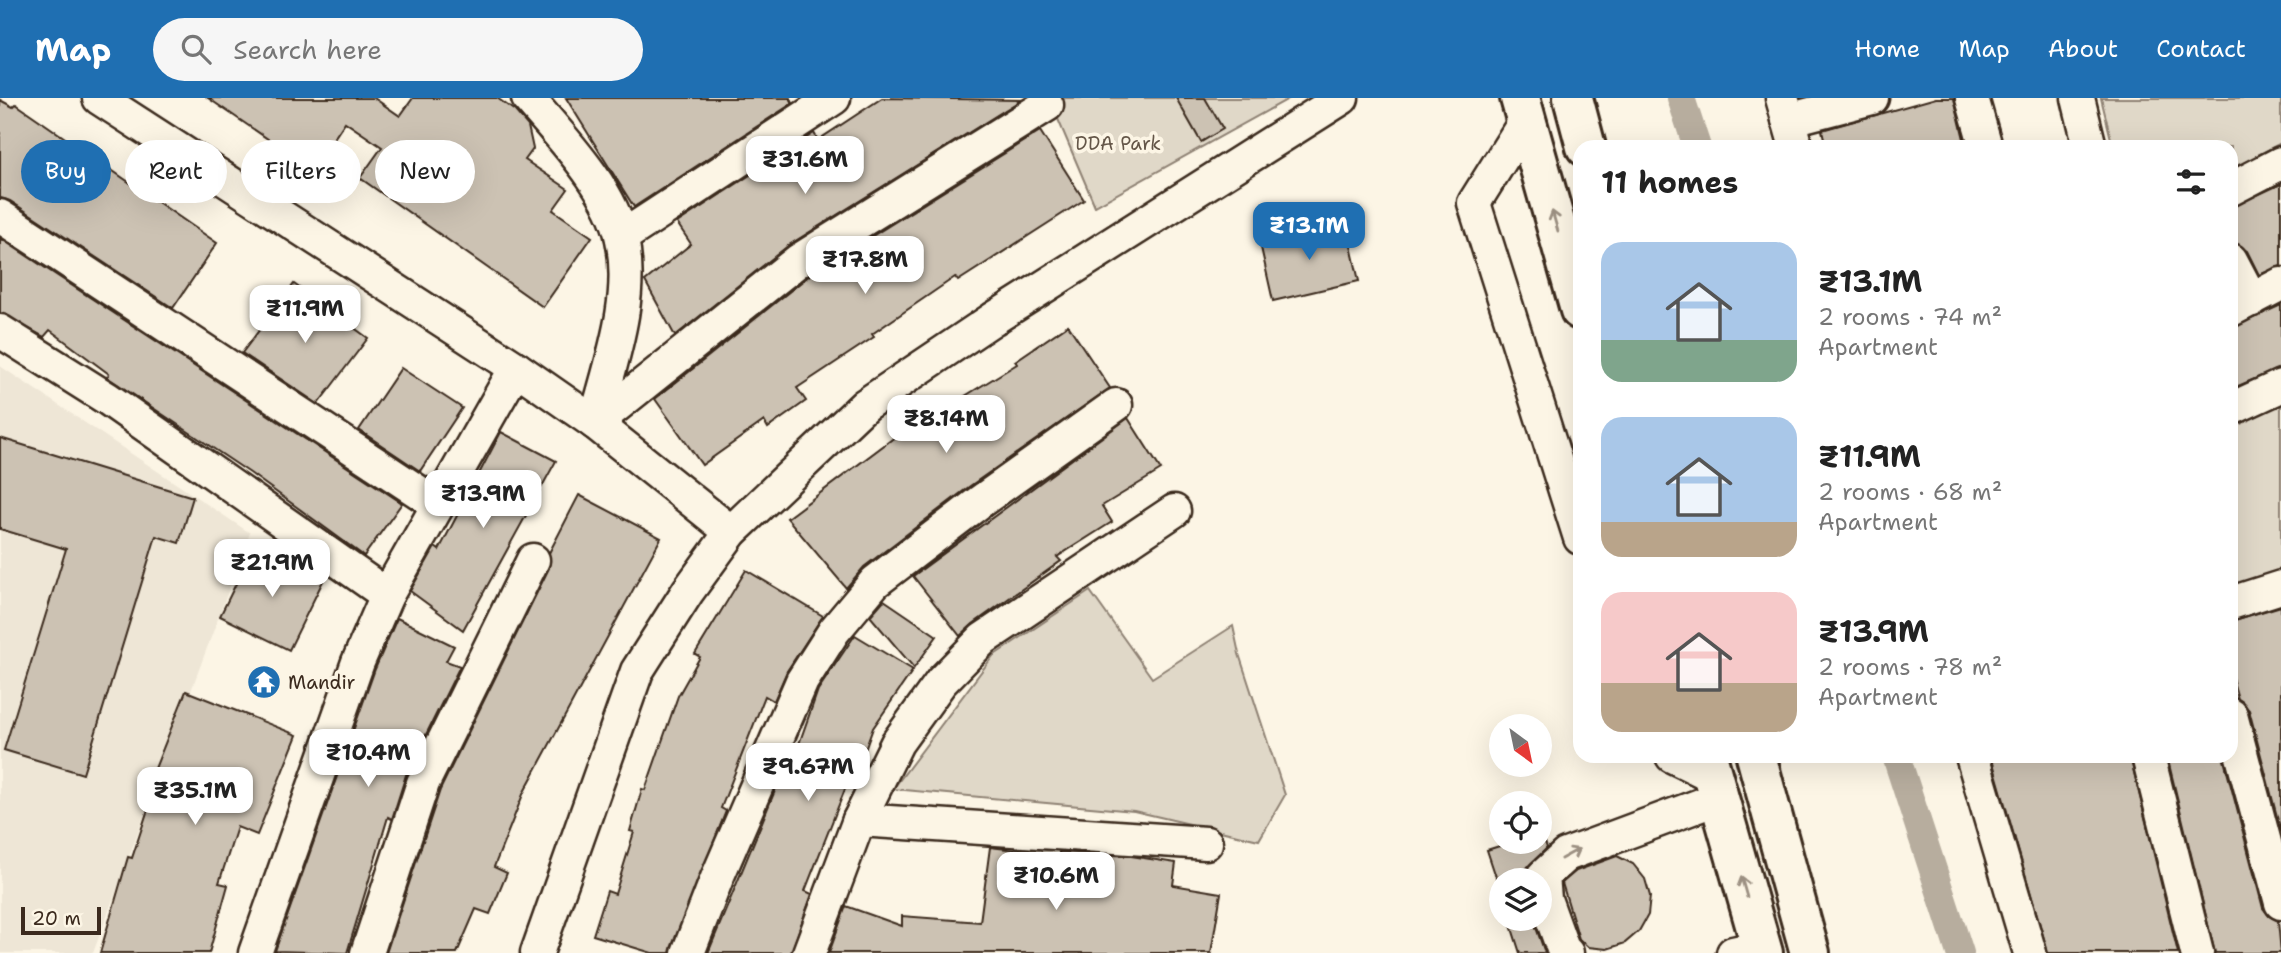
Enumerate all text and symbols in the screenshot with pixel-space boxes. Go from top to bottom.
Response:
search box [153,18,643,81]
text: Map [35,27,111,72]
icon: search [177,30,215,68]
text: Search here [233,32,382,67]
text: Home [1854,33,1920,65]
text: Map [1958,33,2010,65]
text: About [2048,33,2118,65]
text: Contact [2156,33,2246,65]
park label: DDA Park [1075,131,1161,156]
pin: ₹31.6M [748,136,862,196]
chip: Buy [21,140,111,203]
chip: Rent [125,140,227,203]
chip: Filters [241,140,361,203]
chip: New [375,140,475,203]
text: ₹31.6M [762,144,848,174]
text: 11 homes [1601,162,1738,203]
icon: filters [2172,163,2210,201]
pin: ₹13.1M [1252,202,1366,262]
text: ₹13.1M [1269,210,1349,240]
one-way arrow [1548,210,1561,232]
pin: ₹17.8M [808,236,922,296]
text: ₹17.8M [822,244,908,274]
text: ₹13.1M [1818,261,1922,302]
icon: home [1657,270,1741,354]
pin: ₹11.9M [248,286,362,345]
text: ₹11.9M [266,293,344,323]
text: 2 rooms · 74 m² [1818,302,2002,332]
text: Apartment [1818,332,1938,362]
pin: ₹8.14M [889,396,1003,455]
text: ₹8.14M [903,403,989,433]
text: ₹11.9M [1818,436,1921,477]
icon: home [1657,445,1741,529]
pin: ₹13.9M [426,470,540,530]
text: 2 rooms · 68 m² [1818,477,2002,507]
text: ₹13.9M [441,478,525,508]
text: Apartment [1818,507,1938,537]
pin: ₹21.9M [215,540,329,599]
text: ₹21.9M [230,547,314,577]
text: ₹13.9M [1818,611,1929,652]
icon: home [1657,620,1741,704]
text: 2 rooms · 78 m² [1818,652,2002,682]
temple icon: Mandir [245,663,283,701]
place label: Mandir [288,670,356,695]
text: Apartment [1818,682,1938,712]
north arrow [1489,714,1552,777]
map controls [1489,714,1552,931]
pin: ₹10.4M [311,730,425,789]
text: ₹10.4M [325,737,411,767]
pin: ₹9.67M [751,744,865,803]
text: ₹9.67M [762,751,854,781]
pin: ₹35.1M [138,768,252,827]
text: ₹35.1M [153,775,237,805]
button: locate [1489,791,1552,854]
one-way arrow [1560,847,1580,861]
pin: ₹10.6M [999,852,1113,912]
text: ₹10.6M [1013,860,1099,890]
button: layers [1489,868,1552,931]
one-way arrow [1737,877,1750,899]
scale bar [21,904,102,936]
text: 20 m [32,906,81,931]

